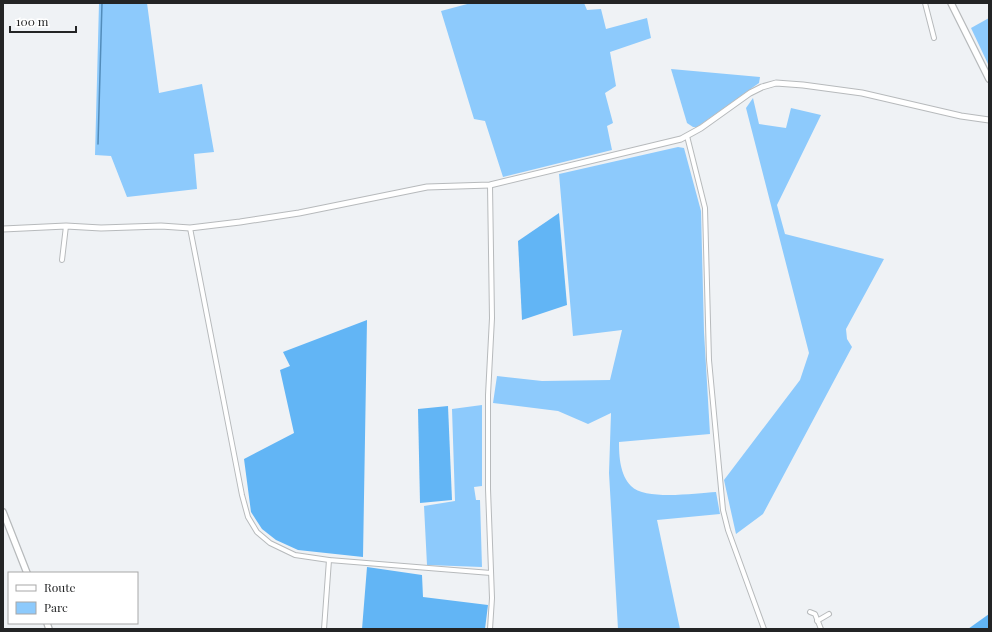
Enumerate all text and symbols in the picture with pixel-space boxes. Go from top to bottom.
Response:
scale bar [10,8,76,34]
text: 100 m [16,13,49,29]
legend [8,572,138,624]
text: Route [44,579,76,595]
text: Parc [44,599,68,615]

